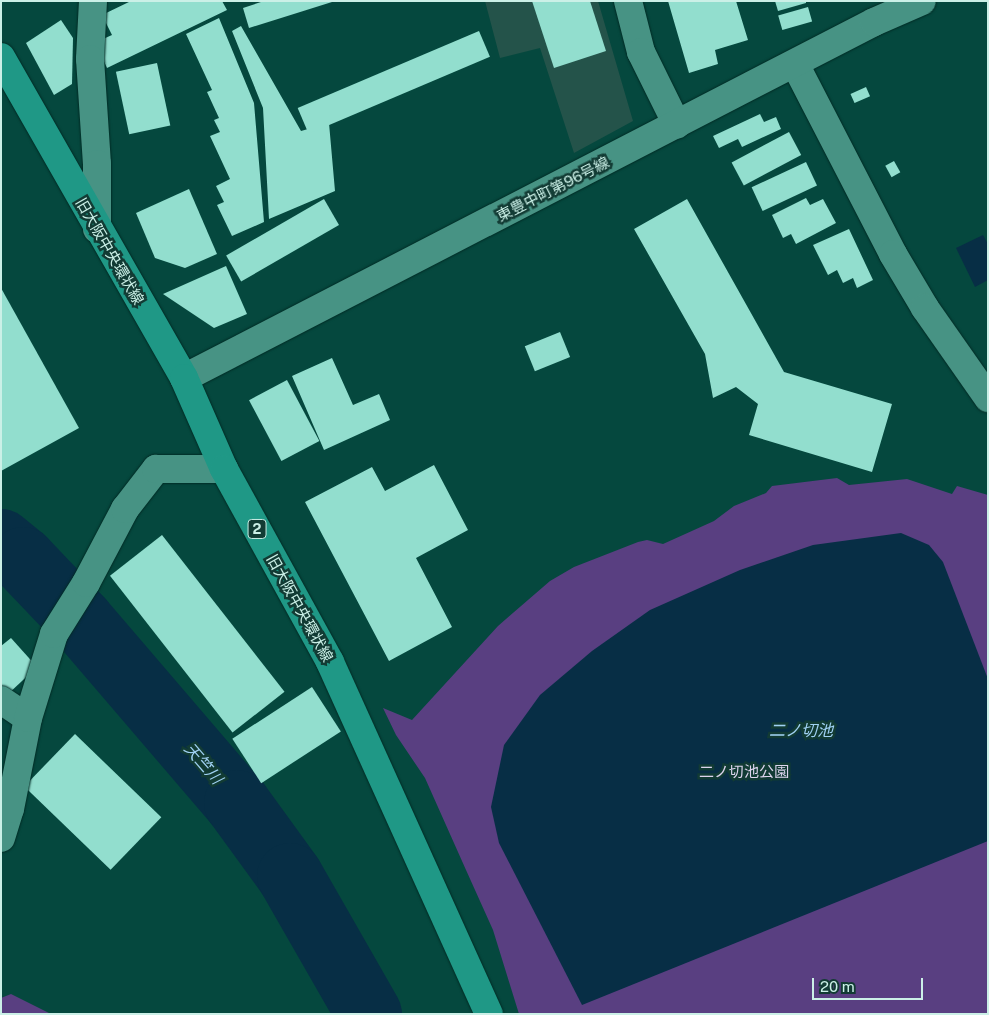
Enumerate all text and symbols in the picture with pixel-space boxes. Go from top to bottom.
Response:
street label: 東豊中町第96号線 [494,153,612,225]
street label: 旧大阪中央環状線 [72,195,148,307]
road number: 2 [247,518,267,540]
street label: 旧大阪中央環状線 [263,551,337,665]
water label: 二ノ切池 [769,721,833,741]
water label: 天竺川 [180,740,226,788]
park label: 二ノ切池公園 [699,763,789,781]
scale bar [814,968,925,1000]
text: 20 m [820,978,855,995]

